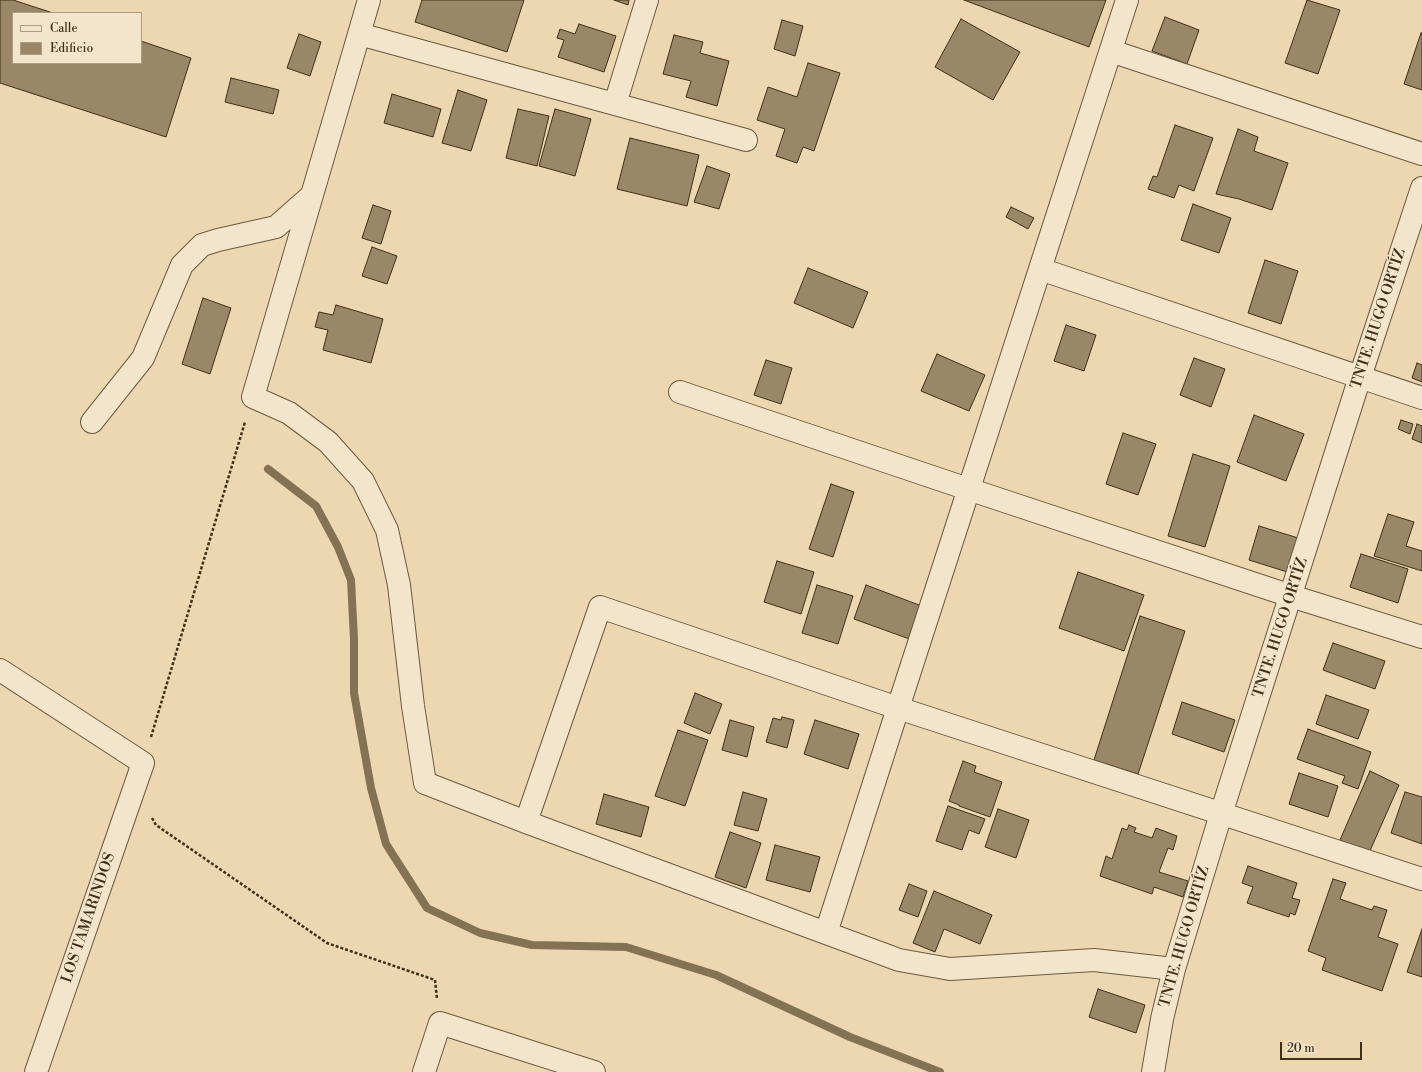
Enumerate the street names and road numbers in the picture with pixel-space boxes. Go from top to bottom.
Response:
street label: TNTE. HUGO ORTÍZ [1348,247,1410,391]
street label: TNTE. HUGO ORTÍZ [1250,556,1312,700]
street label: LOS TAMARINDOS [58,851,120,985]
street label: TNTE. HUGO ORTÍZ [1156,864,1214,1010]

